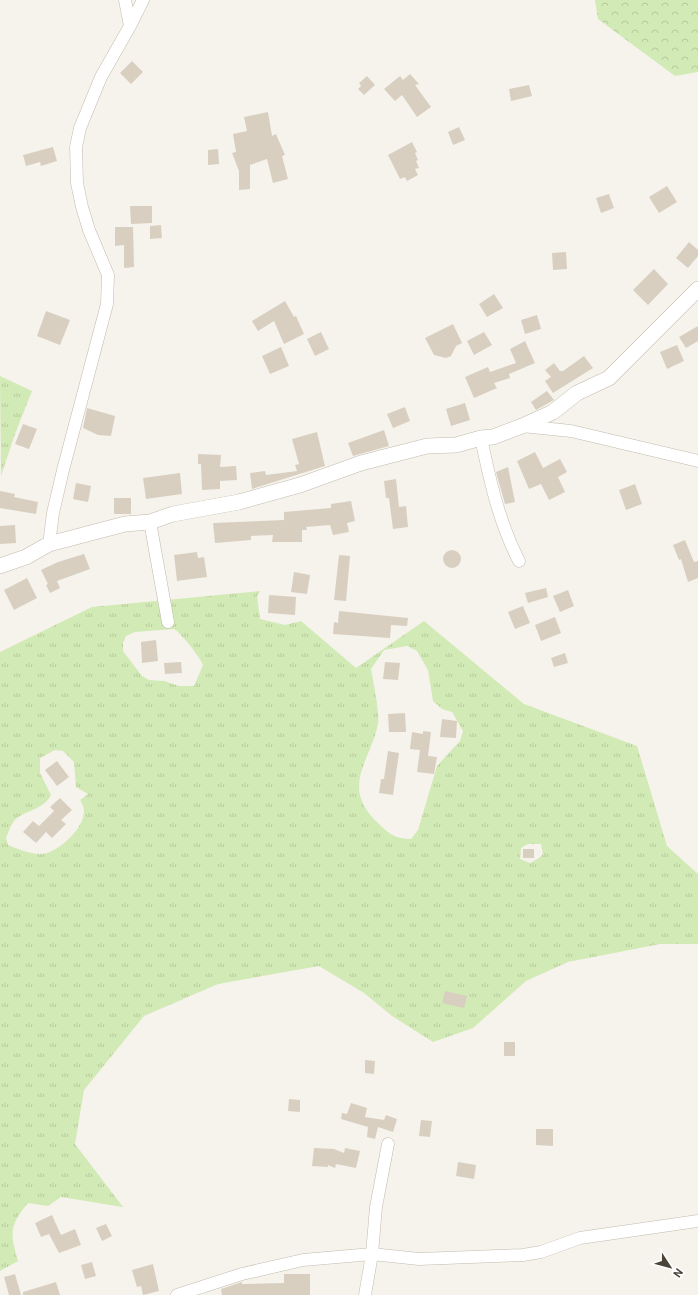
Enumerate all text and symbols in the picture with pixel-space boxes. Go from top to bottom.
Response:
north arrow [650,1247,690,1287]
text: N [670,1266,685,1280]

